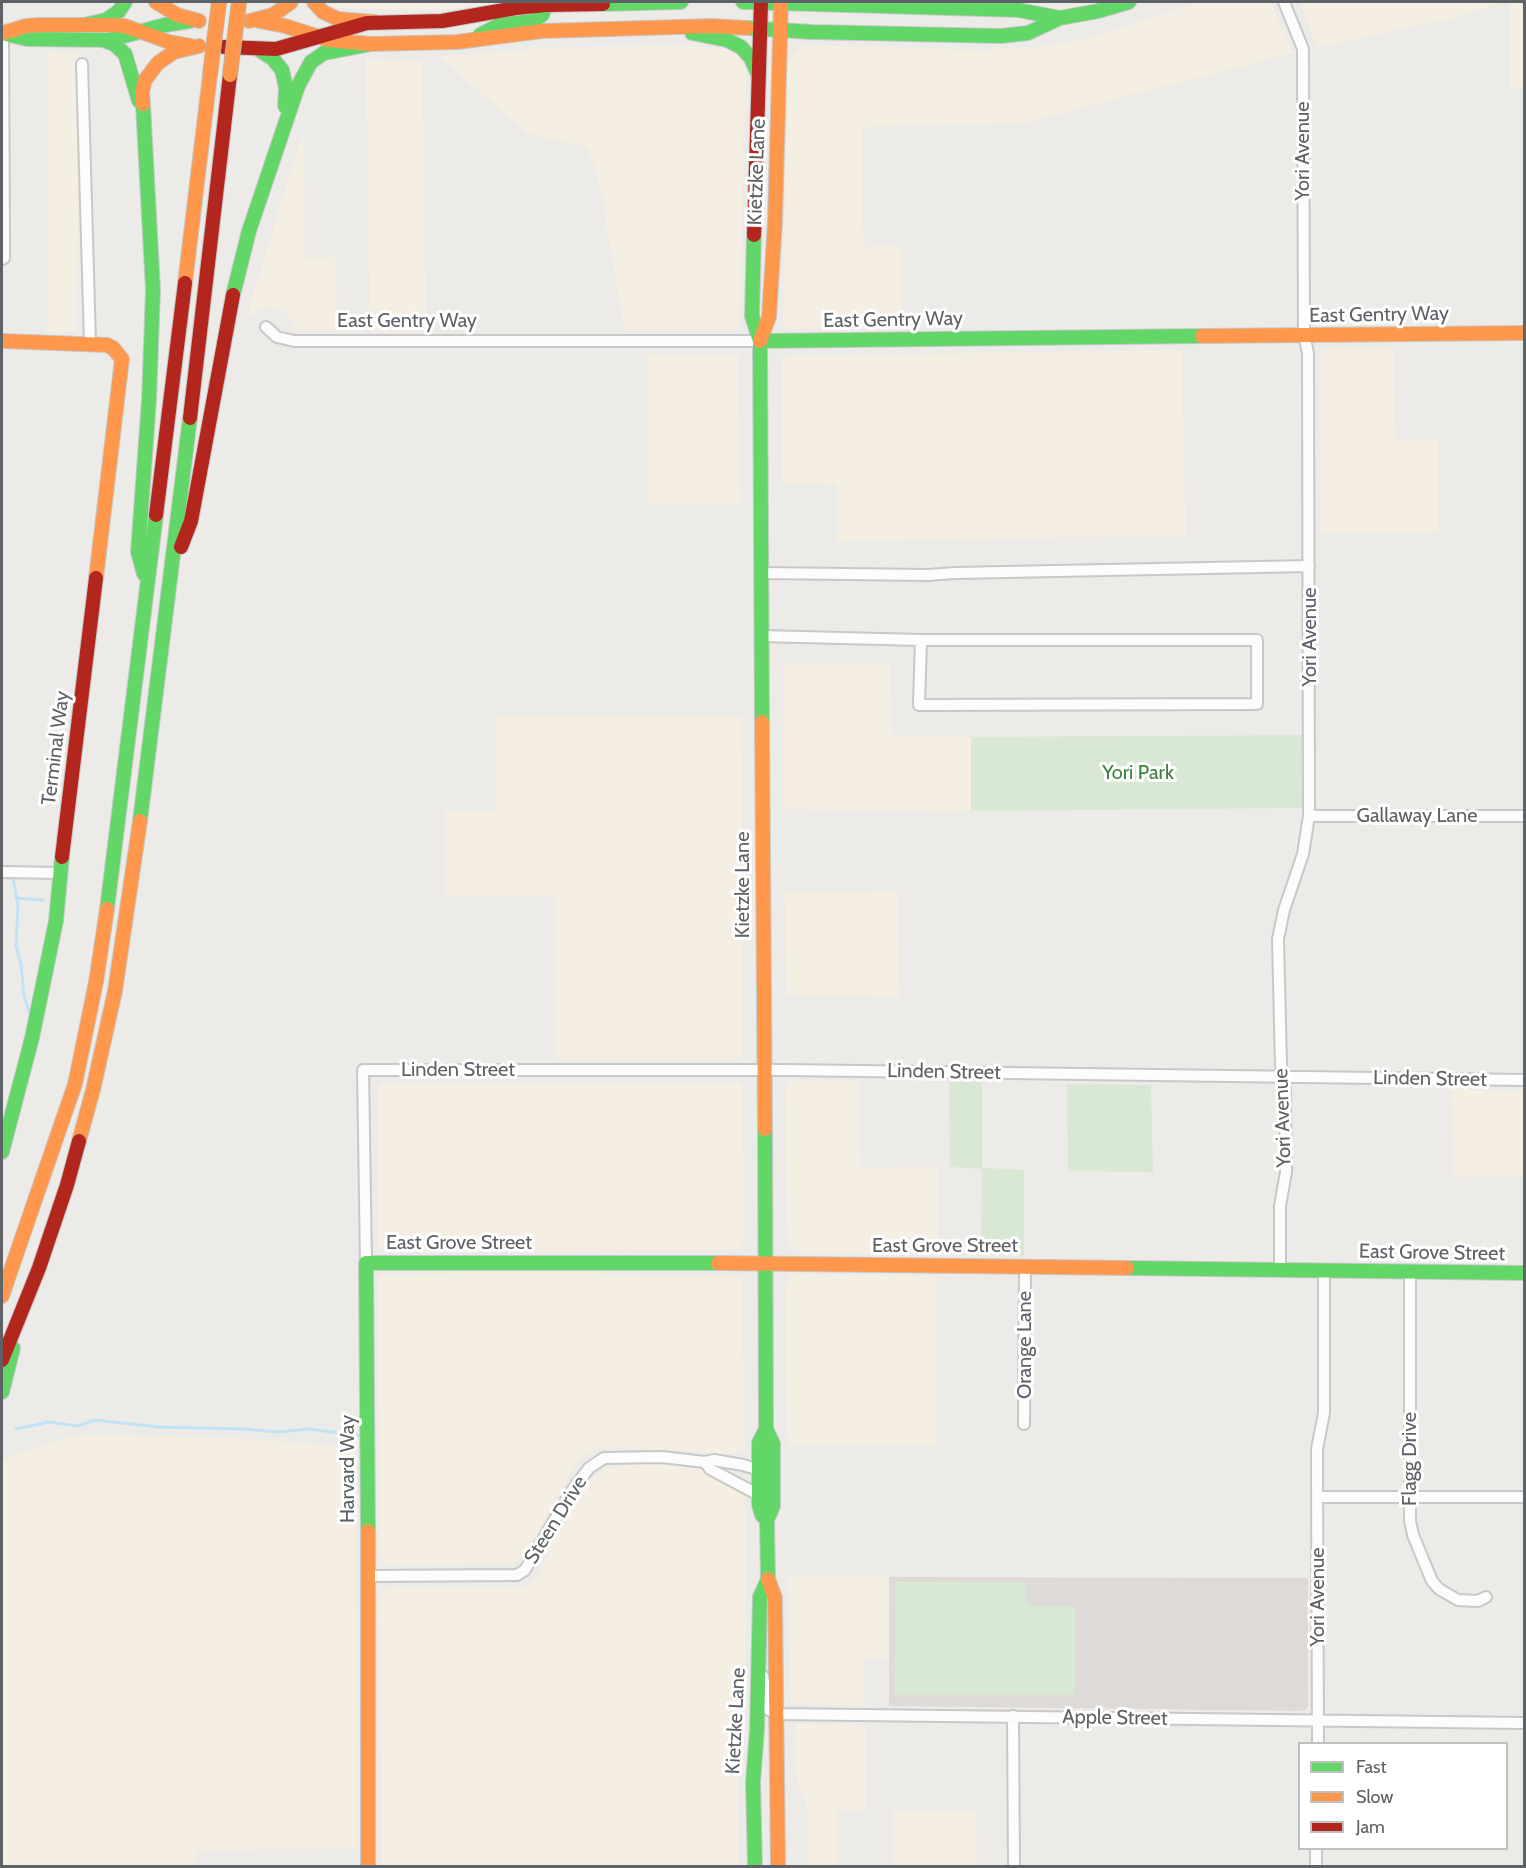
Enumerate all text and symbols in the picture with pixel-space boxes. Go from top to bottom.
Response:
street label: Yori Avenue [1291,101,1315,201]
street label: Kietzke Lane [743,118,771,226]
street label: East Gentry Way [1309,302,1449,328]
street label: East Gentry Way [823,307,963,333]
street label: East Gentry Way [337,309,477,333]
street label: Yori Avenue [1298,587,1322,687]
street label: Terminal Way [37,690,75,806]
park label: Yori Park [1102,761,1174,785]
street label: Gallaway Lane [1356,804,1478,828]
street label: Kietzke Lane [731,832,755,938]
street label: Linden Street [401,1058,515,1082]
street label: Linden Street [887,1059,1001,1085]
street label: Linden Street [1373,1066,1487,1092]
street label: Yori Avenue [1269,1068,1297,1168]
street label: East Grove Street [386,1231,532,1255]
street label: East Grove Street [872,1234,1018,1258]
street label: East Grove Street [1359,1240,1505,1266]
street label: Orange Lane [1013,1291,1037,1399]
street label: Flagg Drive [1398,1412,1422,1506]
street label: Harvard Way [336,1415,360,1523]
street label: Steen Drive [520,1472,592,1568]
street label: Yori Avenue [1306,1547,1330,1647]
street label: Kietzke Lane [721,1667,751,1775]
street label: Apple Street [1062,1705,1168,1731]
legend [1298,1742,1508,1850]
text: Fast [1356,1756,1387,1778]
text: Slow [1356,1786,1393,1808]
text: Jam [1356,1816,1385,1838]

